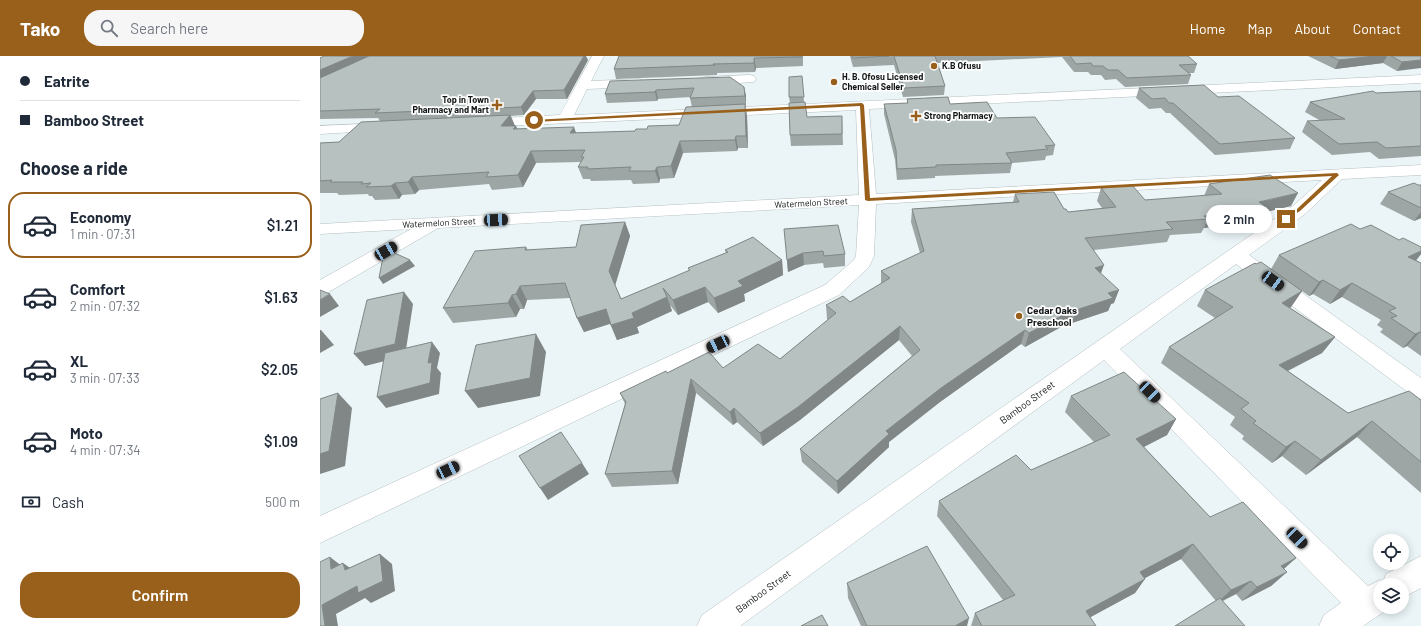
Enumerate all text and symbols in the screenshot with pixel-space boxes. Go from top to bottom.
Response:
search box [84,10,364,46]
text: Tako [20,17,60,40]
icon: search [98,17,120,39]
text: Search here [130,19,208,37]
text: Home [1190,20,1226,37]
text: Map [1248,20,1272,37]
text: About [1294,20,1331,37]
text: Contact [1353,20,1401,37]
place label: K.B Ofusu [942,60,981,71]
marker: K.B Ofusu [929,61,939,71]
place label: H. B. Ofosu Licensed Chemical Seller [842,71,923,92]
text: Eatrite [44,72,90,90]
marker: H. B. Ofosu Licensed Chemical Seller [829,77,839,87]
place label: Top in Town Pharmacy and Mart [413,94,490,115]
marker: Top in Town Pharmacy and Mart [492,100,502,110]
place label: Strong Pharmacy [924,110,993,121]
text: Bamboo Street [44,111,144,129]
route start [525,111,543,129]
marker: Strong Pharmacy [911,111,921,121]
text: Choose a ride [20,157,128,179]
street label: Watermelon Street [774,195,848,210]
callout: 2 min [1206,205,1272,233]
icon: car [22,207,58,243]
text: Economy [70,208,131,226]
route end [1277,210,1295,228]
text: 2 min [1224,211,1254,227]
car [484,213,508,227]
street label: Watermelon Street [402,215,476,230]
text: $1.21 [267,216,298,234]
text: 1 min · 07:31 [70,226,135,242]
car [373,240,399,262]
car [1260,269,1286,293]
icon: car [22,279,58,315]
text: Comfort [70,280,125,298]
text: $1.63 [264,288,298,306]
text: 2 min · 07:32 [70,298,140,314]
place label: Cedar Oaks Preschool [1027,304,1077,328]
marker: Cedar Oaks Preschool [1014,311,1024,321]
car [705,333,731,355]
icon: car [22,351,58,387]
text: XL [70,352,88,370]
text: $2.05 [261,360,298,378]
text: 3 min · 07:33 [70,370,140,386]
street label: Bamboo Street [997,378,1057,426]
car [1137,379,1163,405]
icon: car [22,423,58,459]
text: Moto [70,424,103,442]
text: $1.09 [264,432,298,450]
text: 4 min · 07:34 [70,442,141,458]
car [435,459,461,481]
icon: cash [20,491,42,513]
text: Cash [52,493,84,511]
text: 500 m [265,494,300,510]
car [1284,525,1310,551]
map controls [1373,534,1409,614]
button: locate [1373,534,1409,570]
street label: Bamboo Street [733,567,793,615]
button: Confirm [20,572,300,618]
button: layers [1373,578,1409,614]

